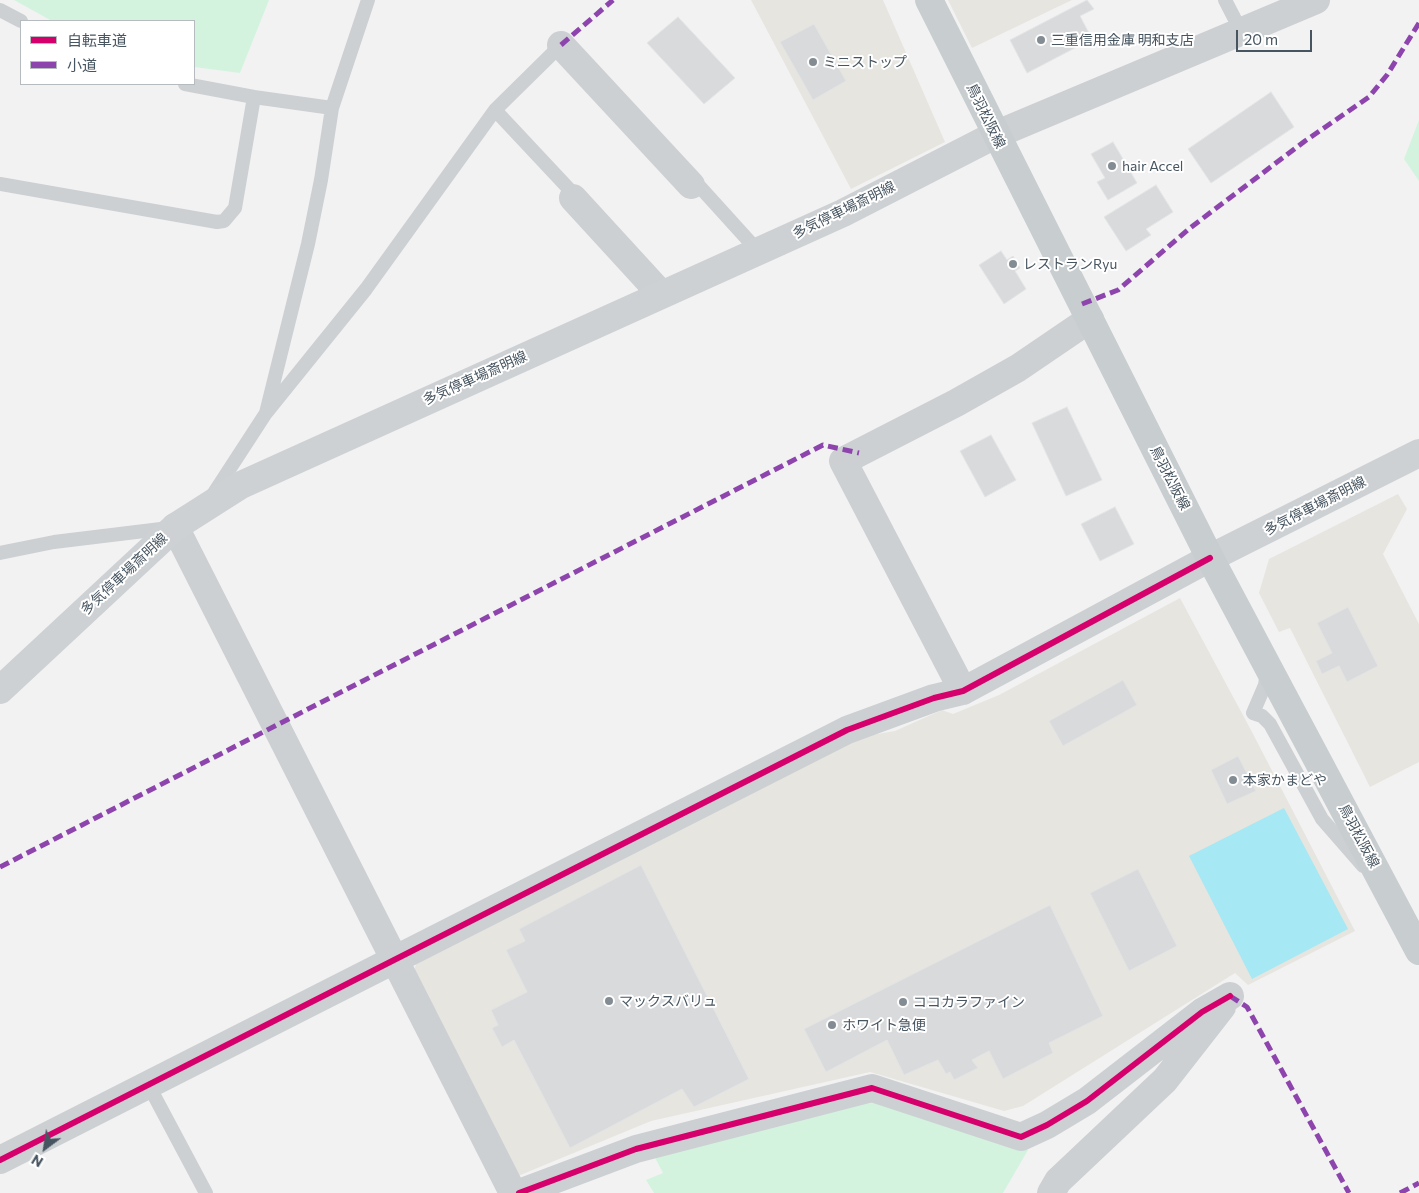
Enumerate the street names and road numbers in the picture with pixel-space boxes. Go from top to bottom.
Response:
street label: 鳥羽松阪線 [963,81,1009,151]
street label: 多気停車場斎明線 [790,178,898,242]
street label: 多気停車場斎明線 [420,348,530,408]
street label: 鳥羽松阪線 [1147,443,1193,513]
street label: 多気停車場斎明線 [1261,473,1369,539]
street label: 多気停車場斎明線 [77,530,171,618]
street label: 鳥羽松阪線 [1335,801,1383,871]

